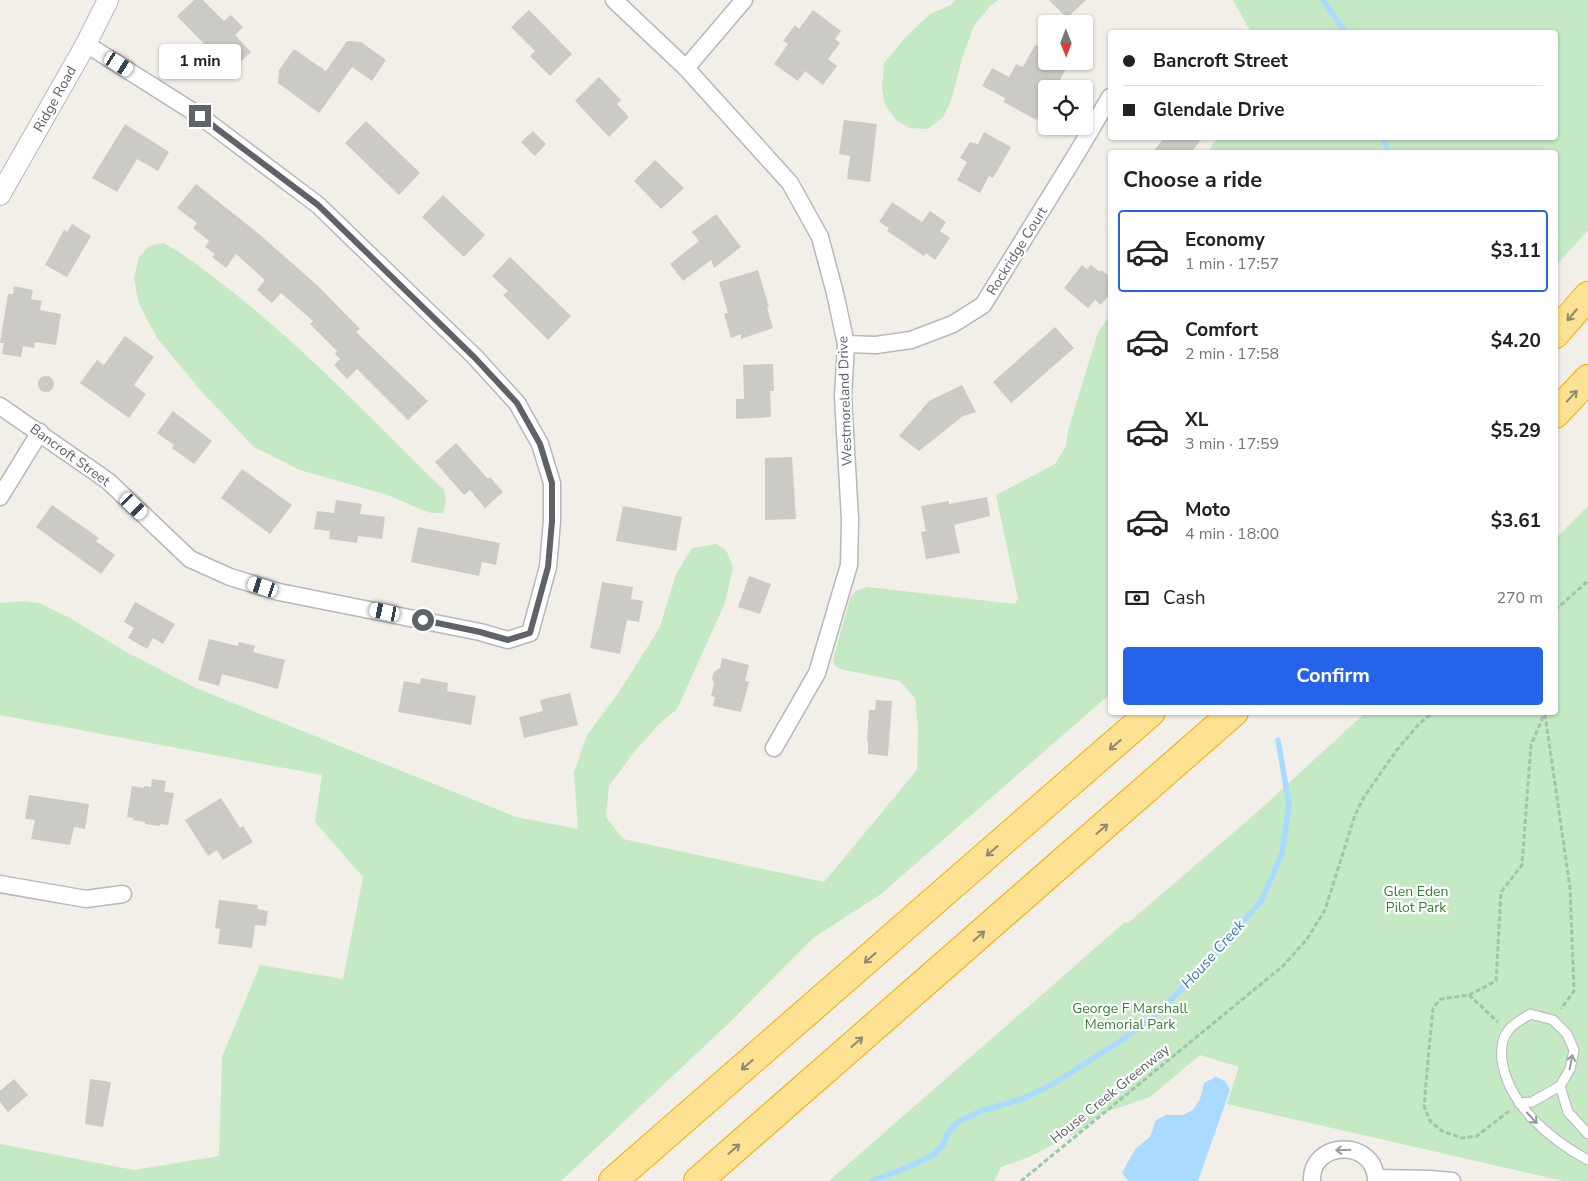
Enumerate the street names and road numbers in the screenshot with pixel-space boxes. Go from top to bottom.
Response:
street label: Ridge Road [29,63,81,135]
street label: Rockridge Court [982,203,1052,299]
street label: Westmoreland Drive [833,336,857,466]
street label: Bancroft Street [26,419,114,491]
street label: House Creek Greenway [1047,1040,1174,1148]

